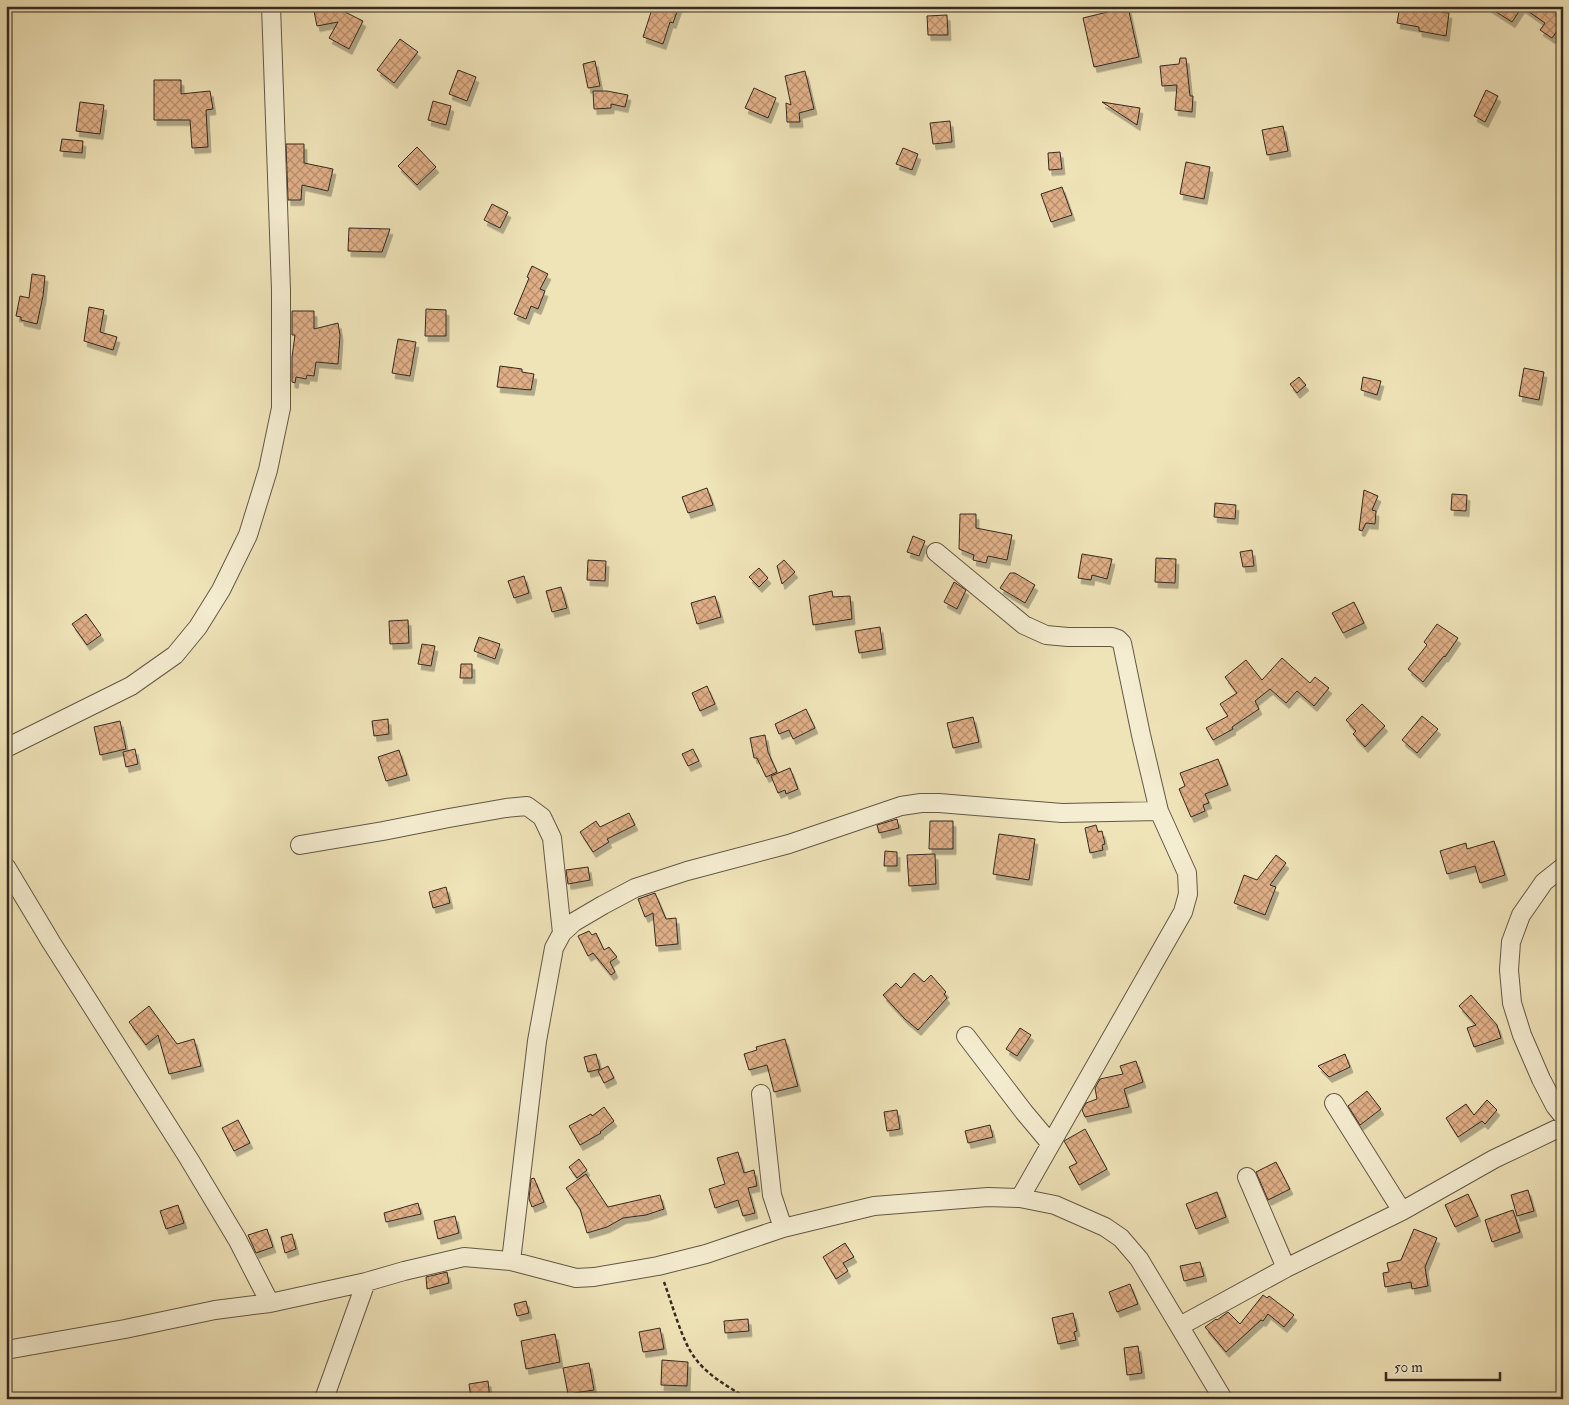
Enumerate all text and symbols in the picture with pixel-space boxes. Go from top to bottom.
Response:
scale bar [1386,1350,1500,1382]
text: 50 m [1394,1358,1423,1377]

